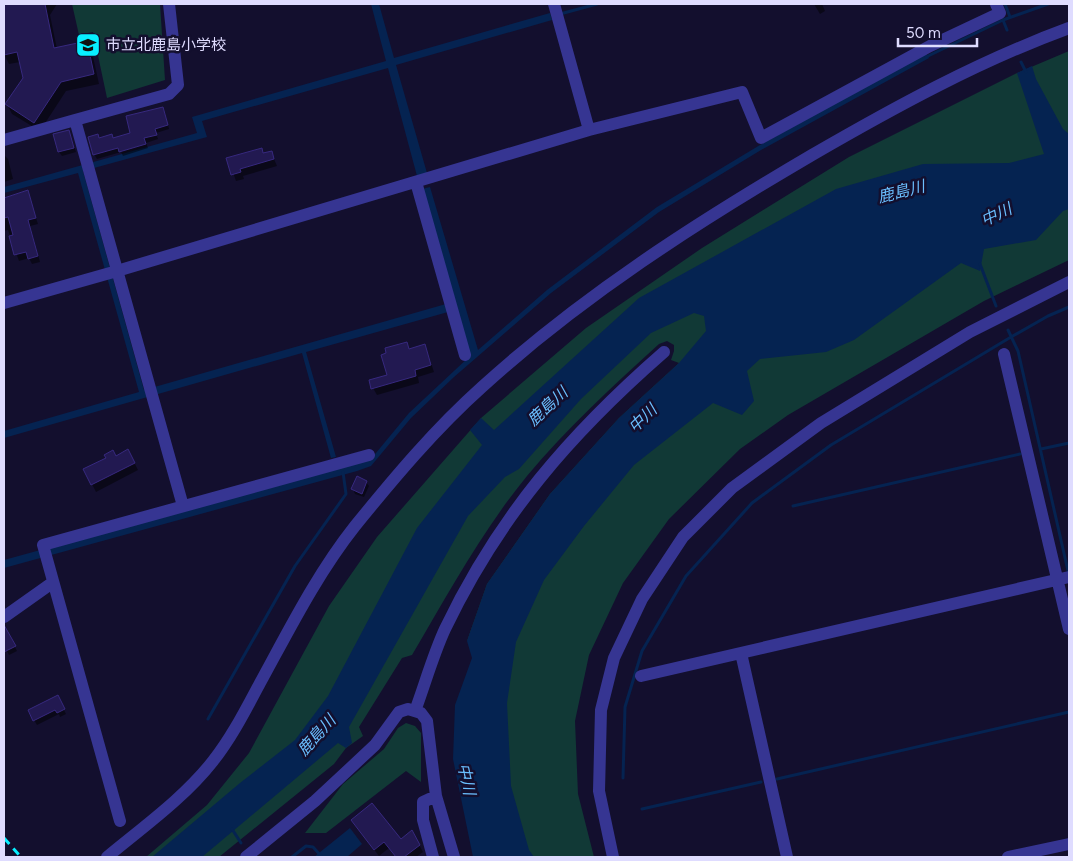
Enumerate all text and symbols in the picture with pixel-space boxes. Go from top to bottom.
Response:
scale bar [898,15,977,47]
text: 50 m [906,24,941,42]
school or university icon: 市立北鹿島小学校 [75,32,101,58]
place label: 市立北鹿島小学校 [106,36,226,54]
water label: 鹿島川 [876,176,929,207]
water label: 中川 [978,198,1017,230]
water label: 鹿島川 [523,382,573,430]
water label: 中川 [624,399,662,436]
water label: 鹿島川 [293,710,341,760]
water label: 中川 [454,761,480,799]

